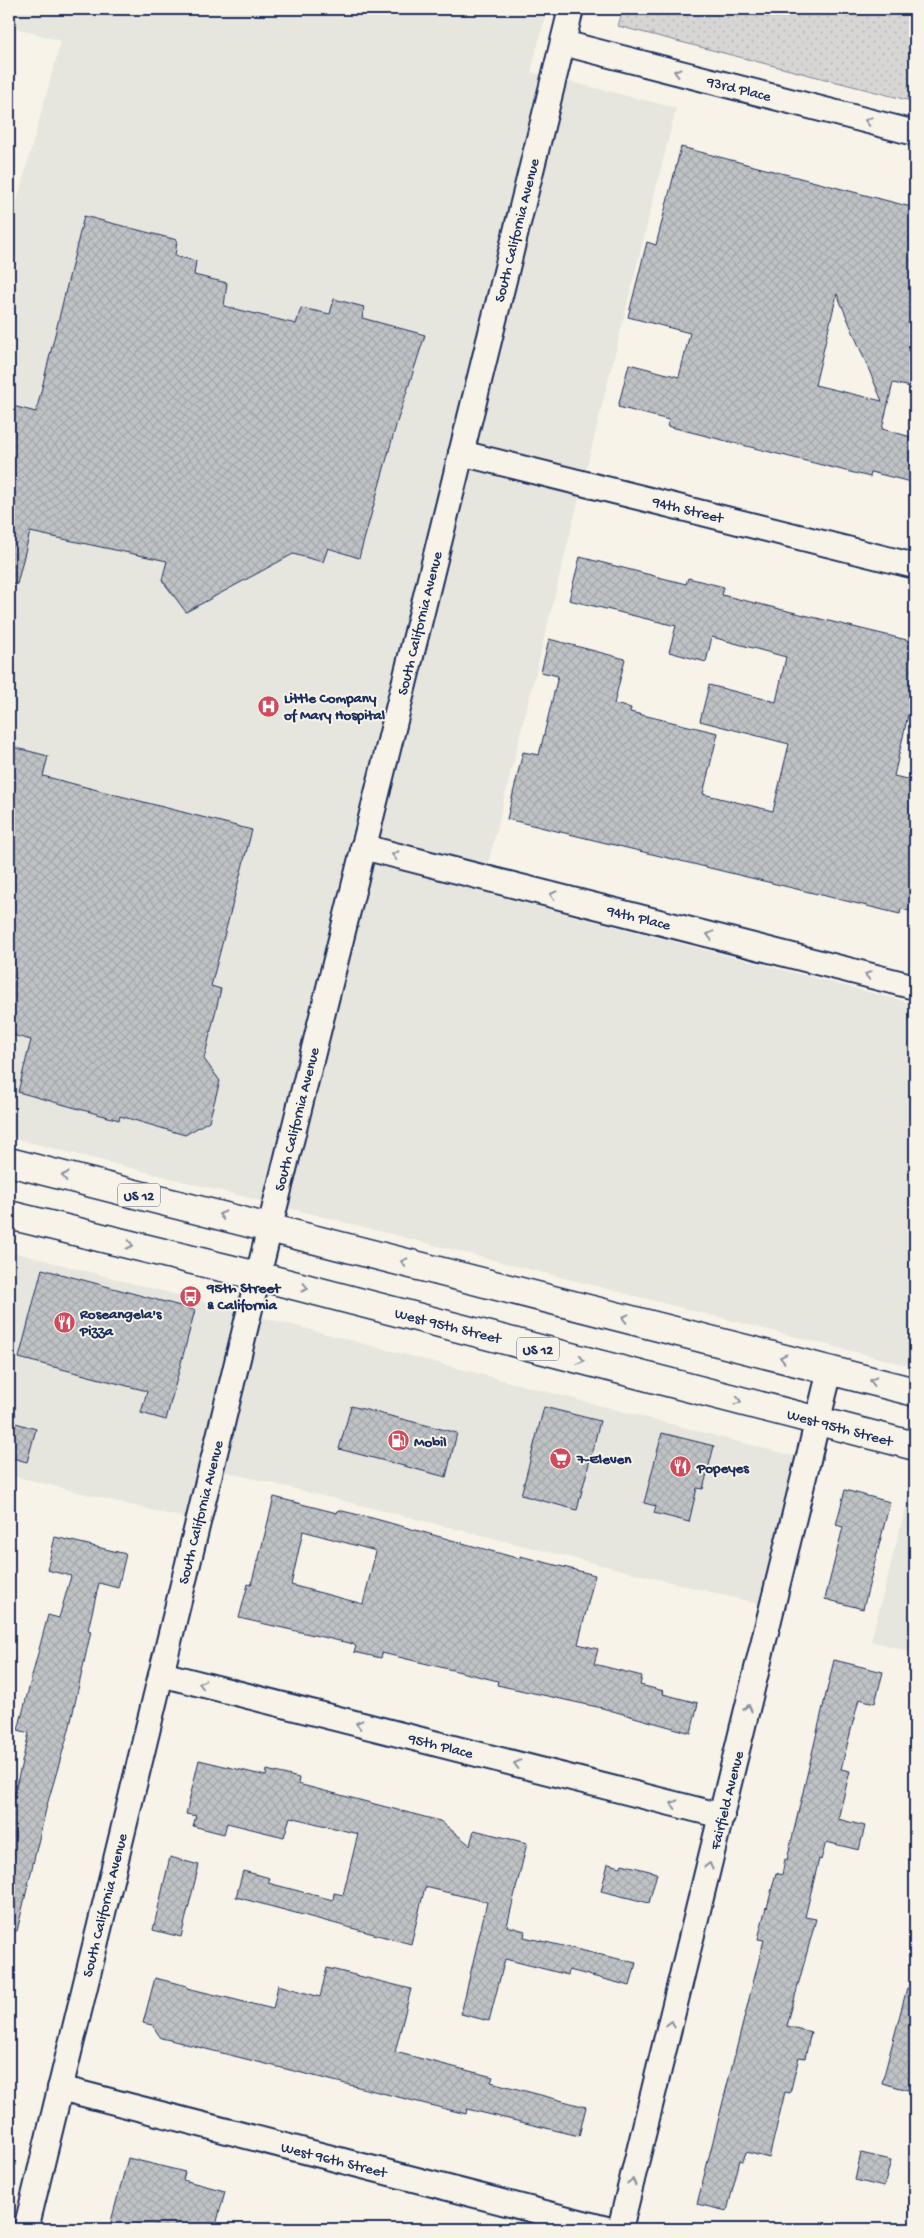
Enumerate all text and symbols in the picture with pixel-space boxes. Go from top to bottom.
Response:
one-way arrow [672,67,681,78]
street label: 93rd Place [703,73,773,107]
one-way arrow [864,116,872,127]
street label: South California Avenue [491,156,545,304]
street label: 94th Street [649,493,727,529]
street label: South California Avenue [394,549,448,697]
place label: Little Company of Mary Hospital [283,690,386,725]
hospital icon: Little Company of Mary Hospital [256,694,280,718]
one-way arrow [391,850,400,861]
one-way arrow [548,890,557,901]
street label: 94th Place [604,902,673,936]
one-way arrow [706,930,715,941]
one-way arrow [864,970,873,980]
street label: South California Avenue [271,1045,325,1193]
one-way arrow [60,1171,69,1182]
road number: US 12 [118,1184,160,1206]
one-way arrow [218,1210,227,1221]
one-way arrow [125,1239,134,1250]
one-way arrow [401,1258,409,1268]
place label: 95th Street & California [206,1280,282,1315]
one-way arrow [300,1283,308,1293]
bus stop icon: 95th Street & California [179,1284,203,1308]
street label: West 95th Street [393,1305,504,1349]
place label: Roseangela's Pizza [79,1306,163,1341]
restaurant icon: Roseangela's Pizza [52,1310,76,1334]
one-way arrow [621,1314,630,1324]
road number: US 12 [517,1338,559,1360]
one-way arrow [778,1353,787,1364]
one-way arrow [576,1354,584,1364]
one-way arrow [868,1376,877,1387]
one-way arrow [733,1395,741,1405]
street label: West 95th Street [785,1406,896,1452]
fuel station icon: Mobil [386,1429,410,1453]
place label: Mobil [414,1434,447,1452]
street label: South California Avenue [175,1438,229,1586]
supermarket icon: 7-Eleven [549,1446,573,1470]
place label: 7-Eleven [576,1451,632,1469]
restaurant icon: Popeyes [669,1455,693,1479]
place label: Popeyes [696,1460,750,1478]
one-way arrow [197,1679,206,1690]
one-way arrow [742,1704,753,1713]
one-way arrow [355,1719,364,1730]
street label: 95th Place [405,1730,475,1764]
street label: Fairfield Avenue [707,1749,749,1853]
one-way arrow [512,1759,521,1770]
one-way arrow [670,1799,679,1810]
street label: South California Avenue [79,1831,133,1979]
one-way arrow [703,1862,714,1871]
one-way arrow [665,2020,676,2029]
street label: West 96th Street [279,2139,390,2183]
one-way arrow [626,2177,637,2186]

